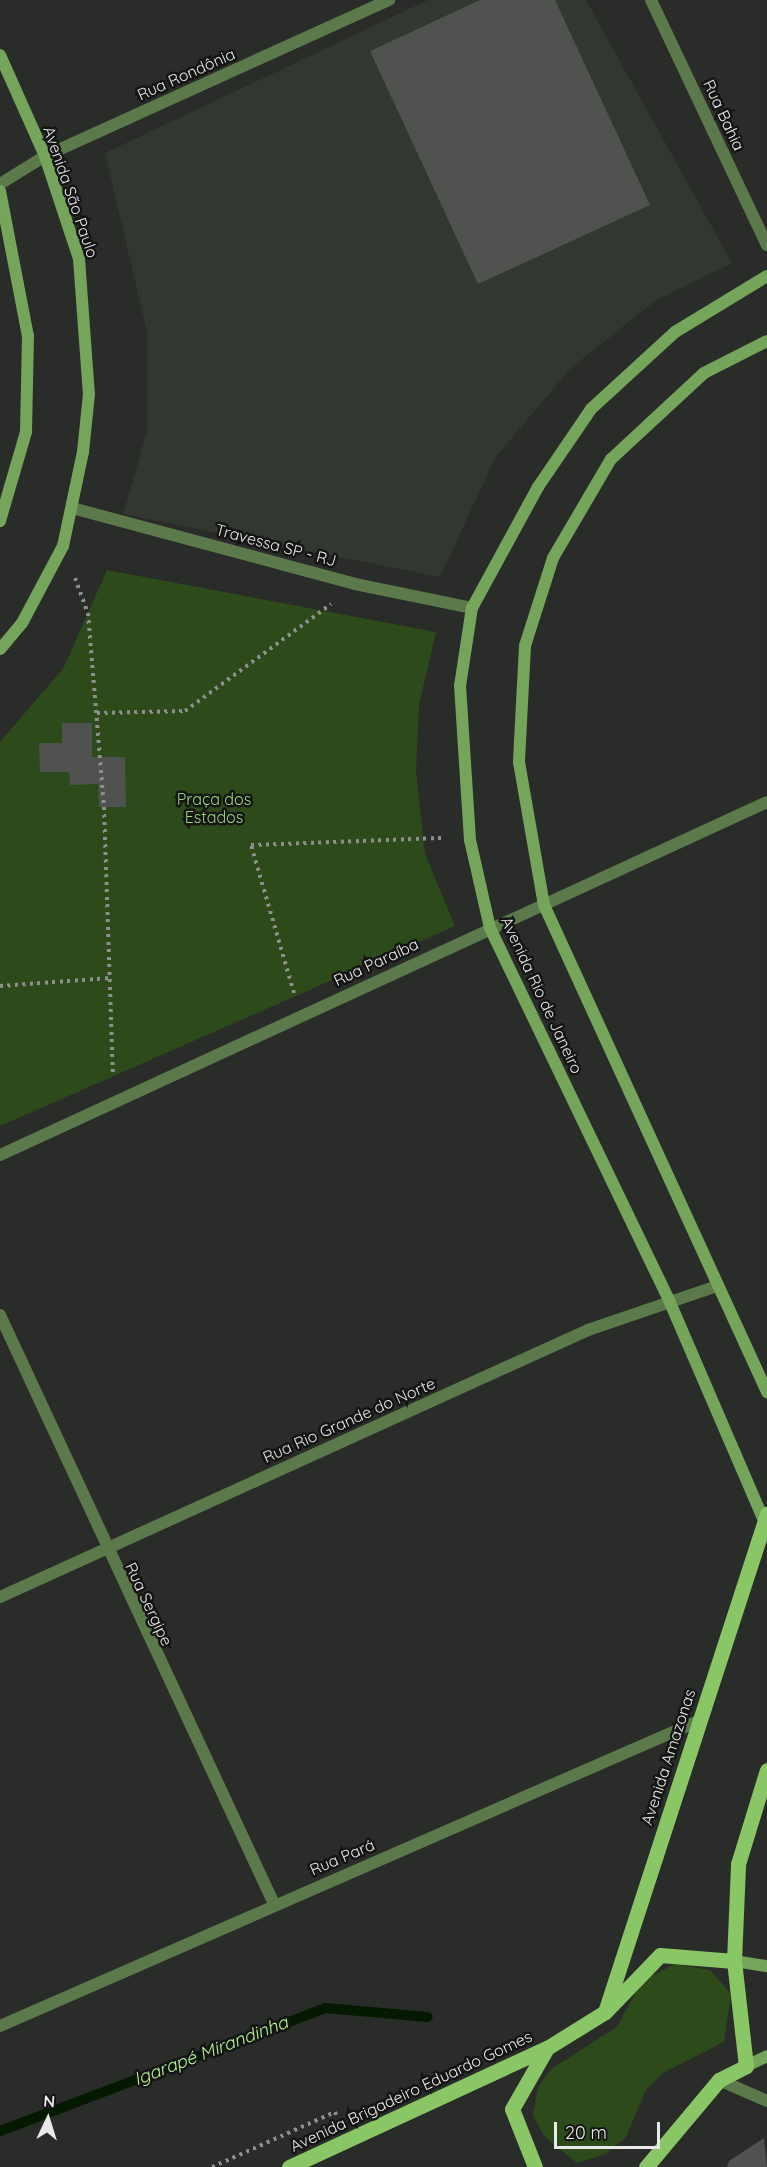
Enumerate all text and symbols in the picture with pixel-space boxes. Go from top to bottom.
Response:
street label: Rua Rondônia [134,44,238,104]
street label: Rua Bahia [699,76,749,154]
street label: Avenida São Paulo [39,124,103,260]
street label: Travessa SP - RJ [214,520,338,570]
park label: Praça dos Estados [177,789,251,827]
street label: Avenida Rio de Janeiro [497,913,587,1077]
street label: Rua Paraíba [331,934,421,990]
street label: Rua Rio Grande do Norte [260,1373,438,1467]
street label: Rua Sergipe [121,1559,177,1649]
street label: Avenida Amazonas [637,1687,699,1827]
street label: Rua Pará [307,1835,377,1879]
water label: Igarapé Mirandinha [131,2012,291,2090]
street label: Avenida Brigadeiro Eduardo Gomes [287,2026,535,2156]
north arrow [18,2089,78,2149]
text: N [43,2091,56,2111]
scale bar [557,2110,664,2148]
text: 20 m [565,2121,607,2144]

